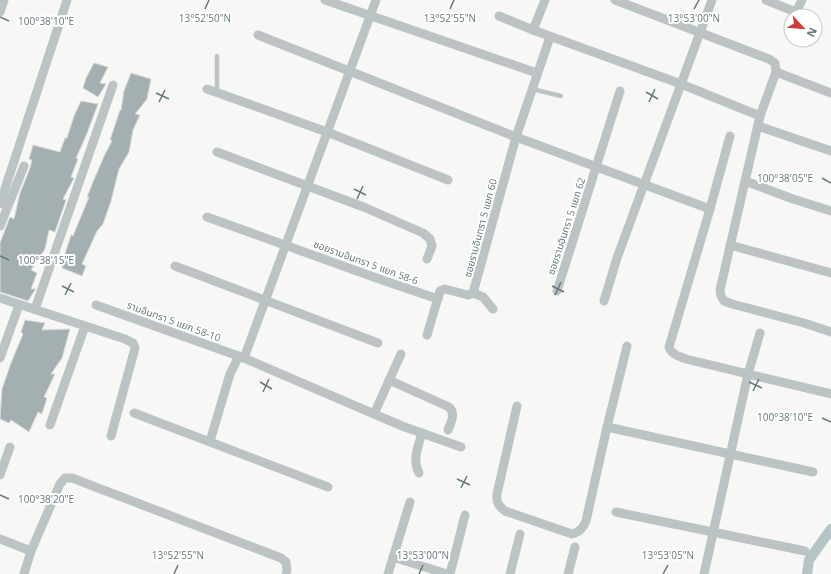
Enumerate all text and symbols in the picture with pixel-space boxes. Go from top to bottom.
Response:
north arrow [783,8,823,48]
text: 13°52'50"N [179,11,231,25]
text: 13°52'55"N [424,11,476,25]
text: 13°53'00"N [668,11,720,25]
text: 100°38'10"E [18,14,74,28]
text: N [804,25,821,40]
text: 100°38'05"E [757,171,813,185]
street label: ซอยรามอินทรา 5 แยก 62 [544,175,588,276]
street label: ซอยรามอินทรา 5 แยก 60 [460,177,500,279]
street label: ซอยรามอินทรา 5 แยก 58-6 [312,237,421,288]
text: 100°38'15"E [18,253,74,267]
street label: รามอินทรา 5 แยก 58-10 [125,298,223,345]
text: 100°38'10"E [757,410,813,424]
text: 100°38'20"E [18,492,74,506]
text: 13°52'55"N [152,548,204,562]
text: 13°53'00"N [397,548,449,562]
text: 13°53'05"N [642,548,694,562]

